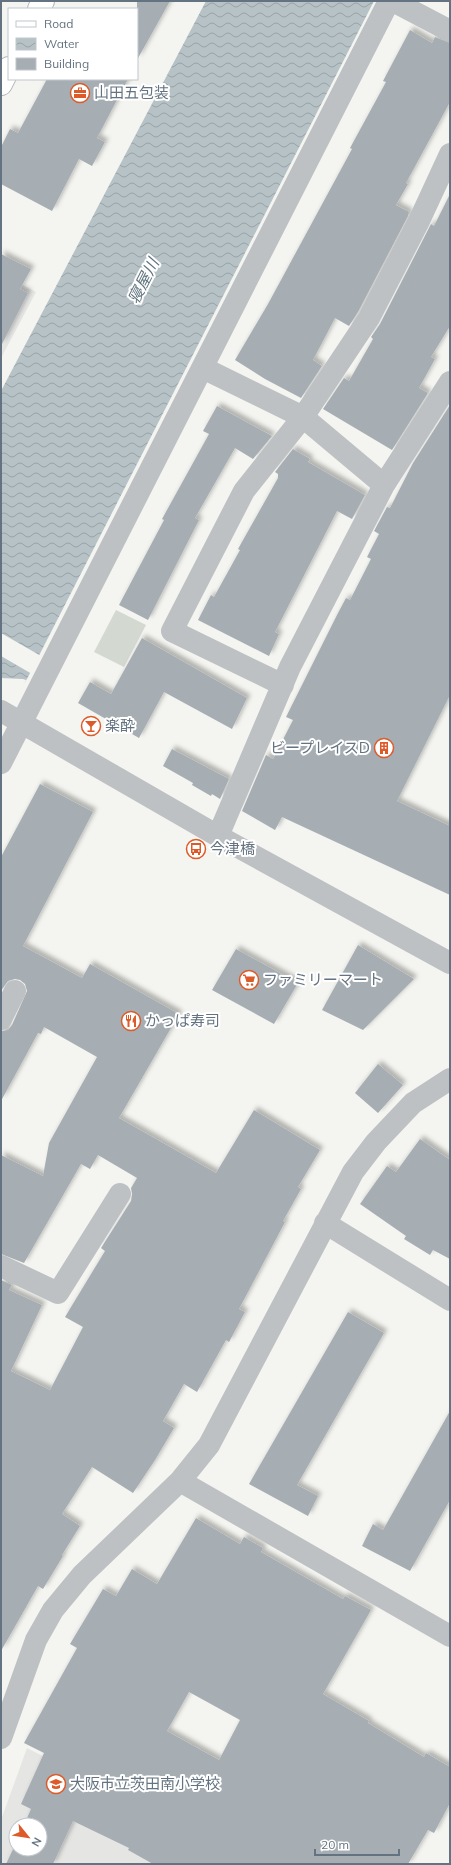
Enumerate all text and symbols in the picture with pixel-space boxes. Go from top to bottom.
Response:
legend [8,8,138,80]
text: Road [44,16,73,31]
text: Water [44,36,80,51]
text: Building [44,56,89,71]
office icon: 山田五包装 [69,82,91,104]
place label: 山田五包装 [94,83,169,102]
water label: 寝屋川 [123,253,164,307]
bar icon: 楽酔 [80,715,102,737]
place label: 楽酔 [105,716,135,735]
building icon: ビープレイスD [373,737,395,759]
place label: ビープレイスD [270,738,370,757]
bus stop icon: 今津橋 [185,838,207,860]
place label: 今津橋 [210,839,255,858]
supermarket icon: ファミリーマート [238,969,260,991]
place label: ファミリーマート [263,970,383,989]
restaurant icon: かっぱ寿司 [120,1010,142,1032]
place label: かっぱ寿司 [145,1011,220,1030]
school or university icon: 大阪市立茨田南小学校 [45,1773,67,1795]
place label: 大阪市立茨田南小学校 [70,1774,220,1793]
north arrow [8,1817,48,1857]
scale bar [315,1831,399,1857]
text: N [29,1835,45,1849]
text: 20 m [321,1837,349,1852]

